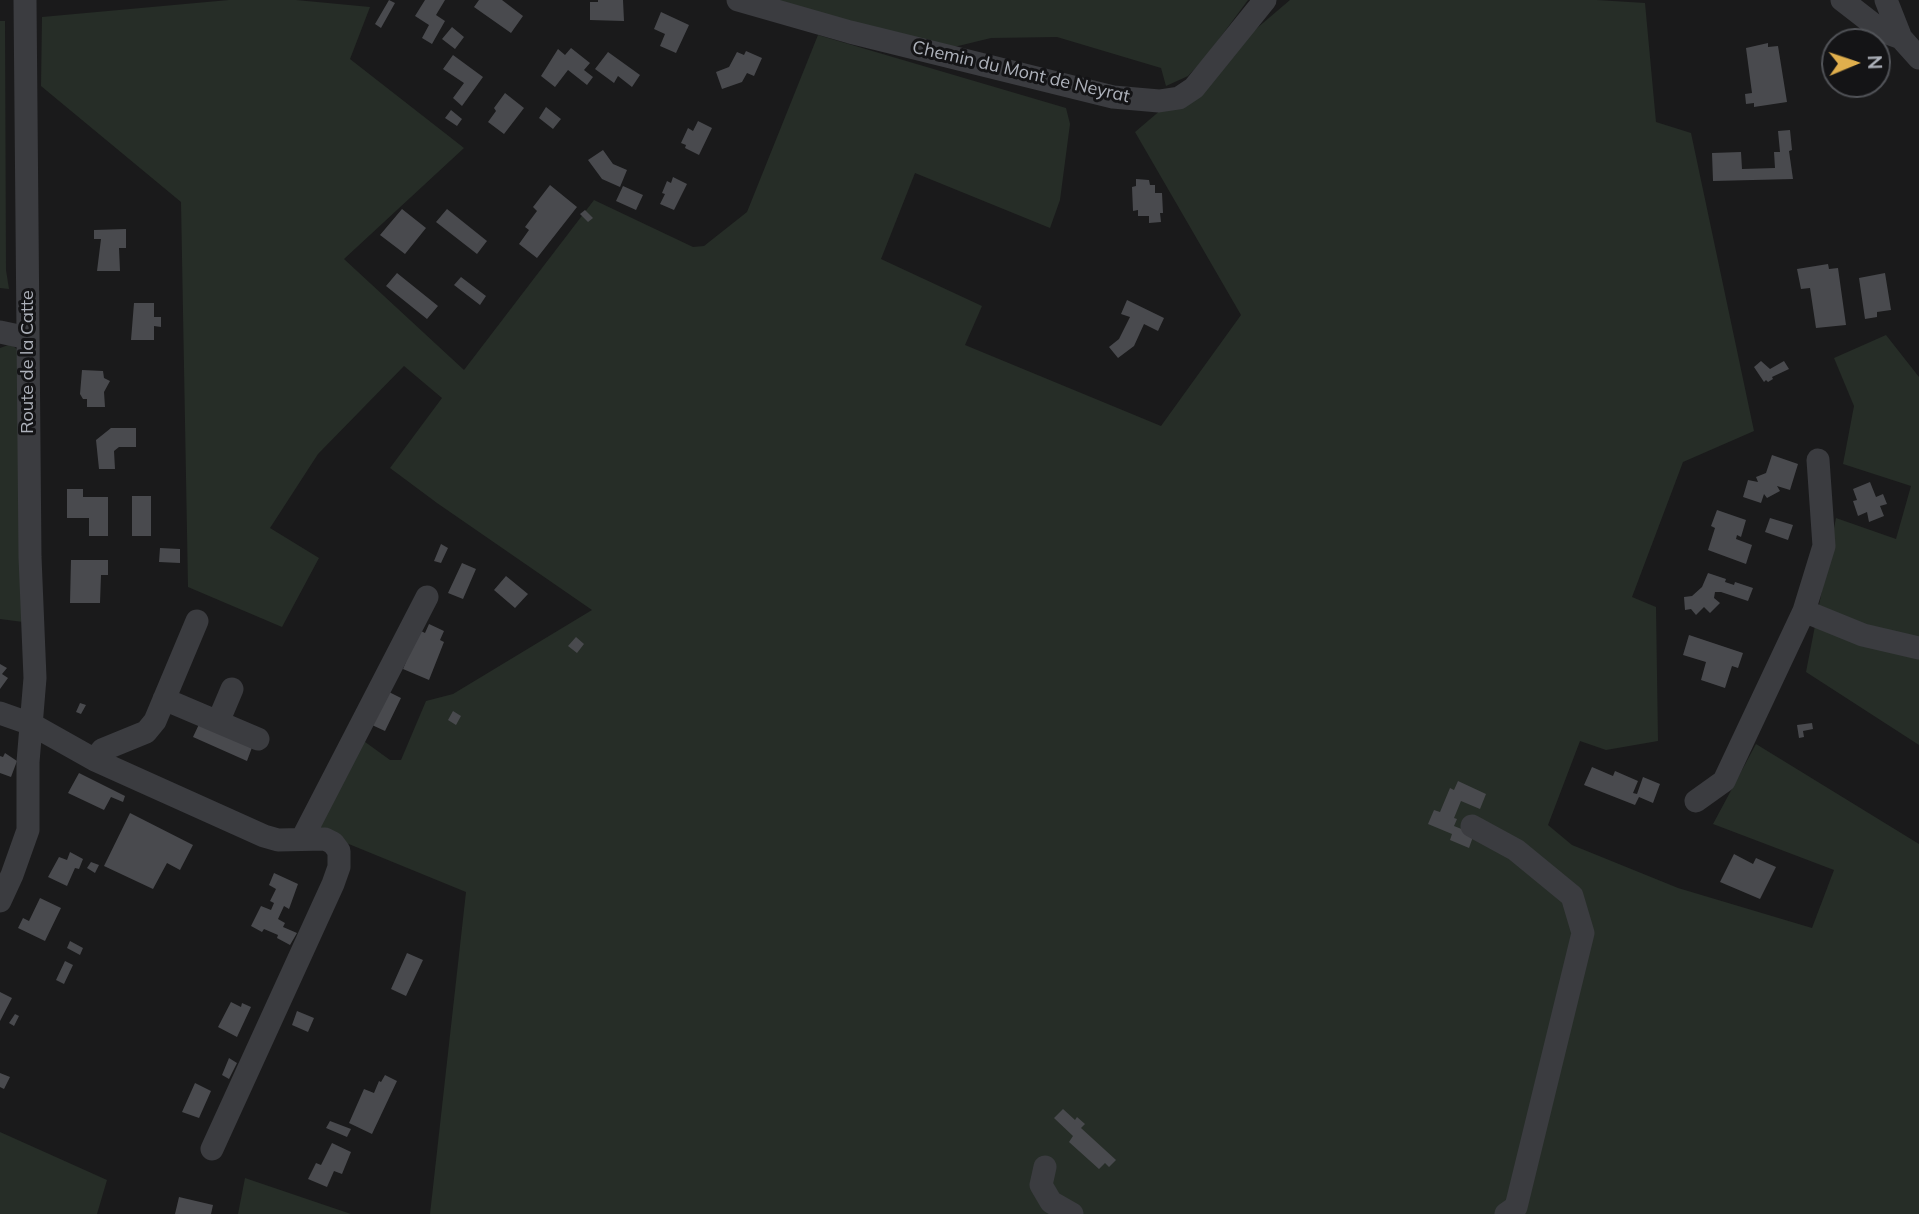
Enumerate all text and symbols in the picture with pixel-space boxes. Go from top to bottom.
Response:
north arrow [1821,28,1891,98]
street label: Chemin du Mont de Neyrat [910,36,1132,108]
text: N [1863,55,1887,70]
street label: Route de la Catte [17,290,39,434]

